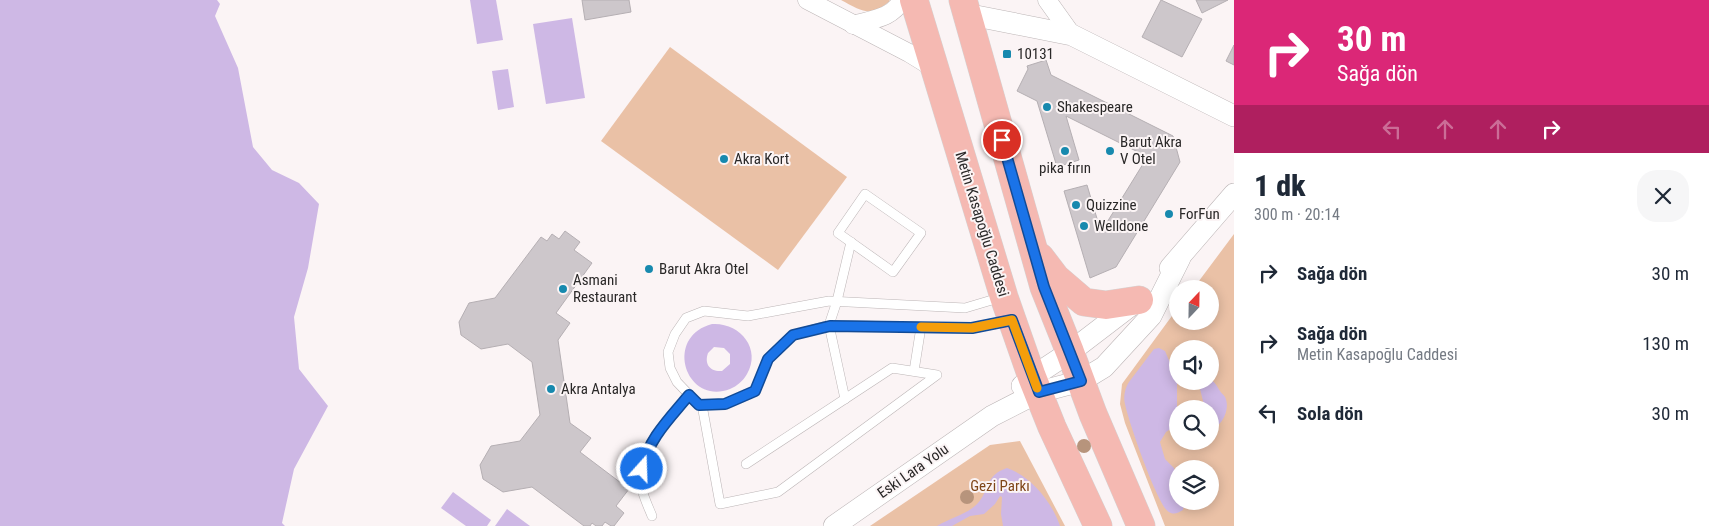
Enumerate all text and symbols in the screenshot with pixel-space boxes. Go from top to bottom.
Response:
text: 30 m [1337,19,1406,60]
icon: right [1254,20,1319,85]
place label: 10131 [1017,45,1054,63]
marker: 10131 [1001,48,1013,60]
text: Sağa dön [1337,61,1418,86]
place label: Shakespeare [1057,98,1133,116]
marker: Shakespeare [1041,101,1053,113]
icon: left [1378,115,1406,143]
icon: ahead [1431,115,1459,143]
icon: ahead [1484,115,1512,143]
icon: right [1537,115,1565,143]
pin [981,119,1023,161]
icon: arrive [988,126,1016,154]
place label: Barut Akra V Otel [1120,133,1182,168]
marker: pika fırın [1059,145,1071,157]
marker: Barut Akra V Otel [1104,145,1116,157]
street label: Metin Kasapoğlu Caddesi [951,149,1013,299]
place label: Akra Kort [734,150,789,168]
marker: Akra Kort [718,153,730,165]
place label: pika fırın [1039,159,1091,177]
text: 1 dk [1254,168,1306,203]
button: close [1637,170,1689,222]
place label: Quizzine [1086,196,1137,214]
marker: Quizzine [1070,199,1082,211]
place label: ForFun [1179,205,1220,223]
text: 300 m · 20:14 [1254,205,1340,224]
marker: ForFun [1163,208,1175,220]
place label: Welldone [1094,217,1148,235]
marker: Welldone [1078,220,1090,232]
icon: right [1254,259,1282,287]
place label: Barut Akra Otel [659,260,748,278]
text: Sağa dön [1297,262,1367,285]
text: 30 m [1652,262,1689,285]
marker: Barut Akra Otel [643,263,655,275]
place label: Asmani Restaurant [573,271,637,306]
north arrow [1169,280,1219,330]
map controls [1169,280,1219,510]
marker: Asmani Restaurant [557,283,569,295]
text: Sağa dön [1297,322,1367,345]
icon: right [1254,329,1282,357]
text: 130 m [1642,332,1689,355]
button: sound [1169,340,1219,390]
text: Metin Kasapoğlu Caddesi [1297,345,1458,364]
place label: Akra Antalya [561,380,636,398]
marker: Akra Antalya [545,383,557,395]
icon: left [1254,399,1282,427]
button: search [1169,400,1219,450]
text: Sola dön [1297,402,1363,425]
text: 30 m [1652,402,1689,425]
street label: Eski Lara Yolu [874,440,952,502]
position arrow [615,442,667,494]
button: layers [1169,460,1219,510]
park label: Gezi Parkı [970,477,1030,495]

